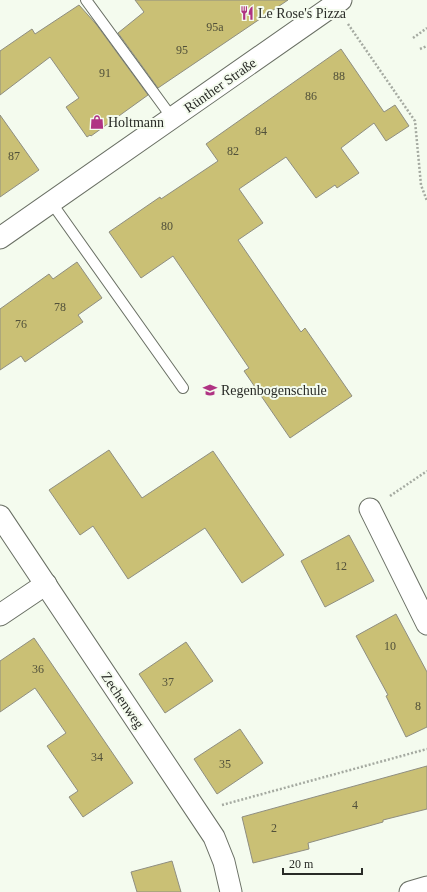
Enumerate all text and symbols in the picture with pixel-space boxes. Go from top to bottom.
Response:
restaurant icon: Le Rose's Pizza [239,5,255,21]
place label: Le Rose's Pizza [258,6,347,21]
house number: 95a [206,20,224,34]
house number: 95 [176,43,188,57]
street label: Rünther Straße [181,55,259,116]
house number: 91 [99,66,111,80]
house number: 88 [333,69,345,83]
house number: 86 [305,89,317,103]
shop icon: Holtmann [89,114,105,130]
place label: Holtmann [108,115,164,130]
house number: 84 [255,124,267,138]
house number: 82 [227,144,239,158]
house number: 87 [8,149,20,163]
house number: 80 [161,219,173,233]
house number: 78 [54,300,66,314]
house number: 76 [15,317,27,331]
school or university icon: Regenbogenschule [202,382,218,398]
place label: Regenbogenschule [221,383,327,398]
house number: 12 [335,559,347,573]
house number: 10 [384,639,396,653]
house number: 36 [32,662,44,676]
street label: Zechenweg [98,669,147,731]
house number: 37 [162,675,174,689]
house number: 8 [415,699,421,713]
house number: 34 [91,750,103,764]
house number: 35 [219,757,231,771]
house number: 4 [352,798,358,812]
house number: 2 [271,821,277,835]
scale bar [283,850,362,876]
text: 20 m [289,857,314,871]

